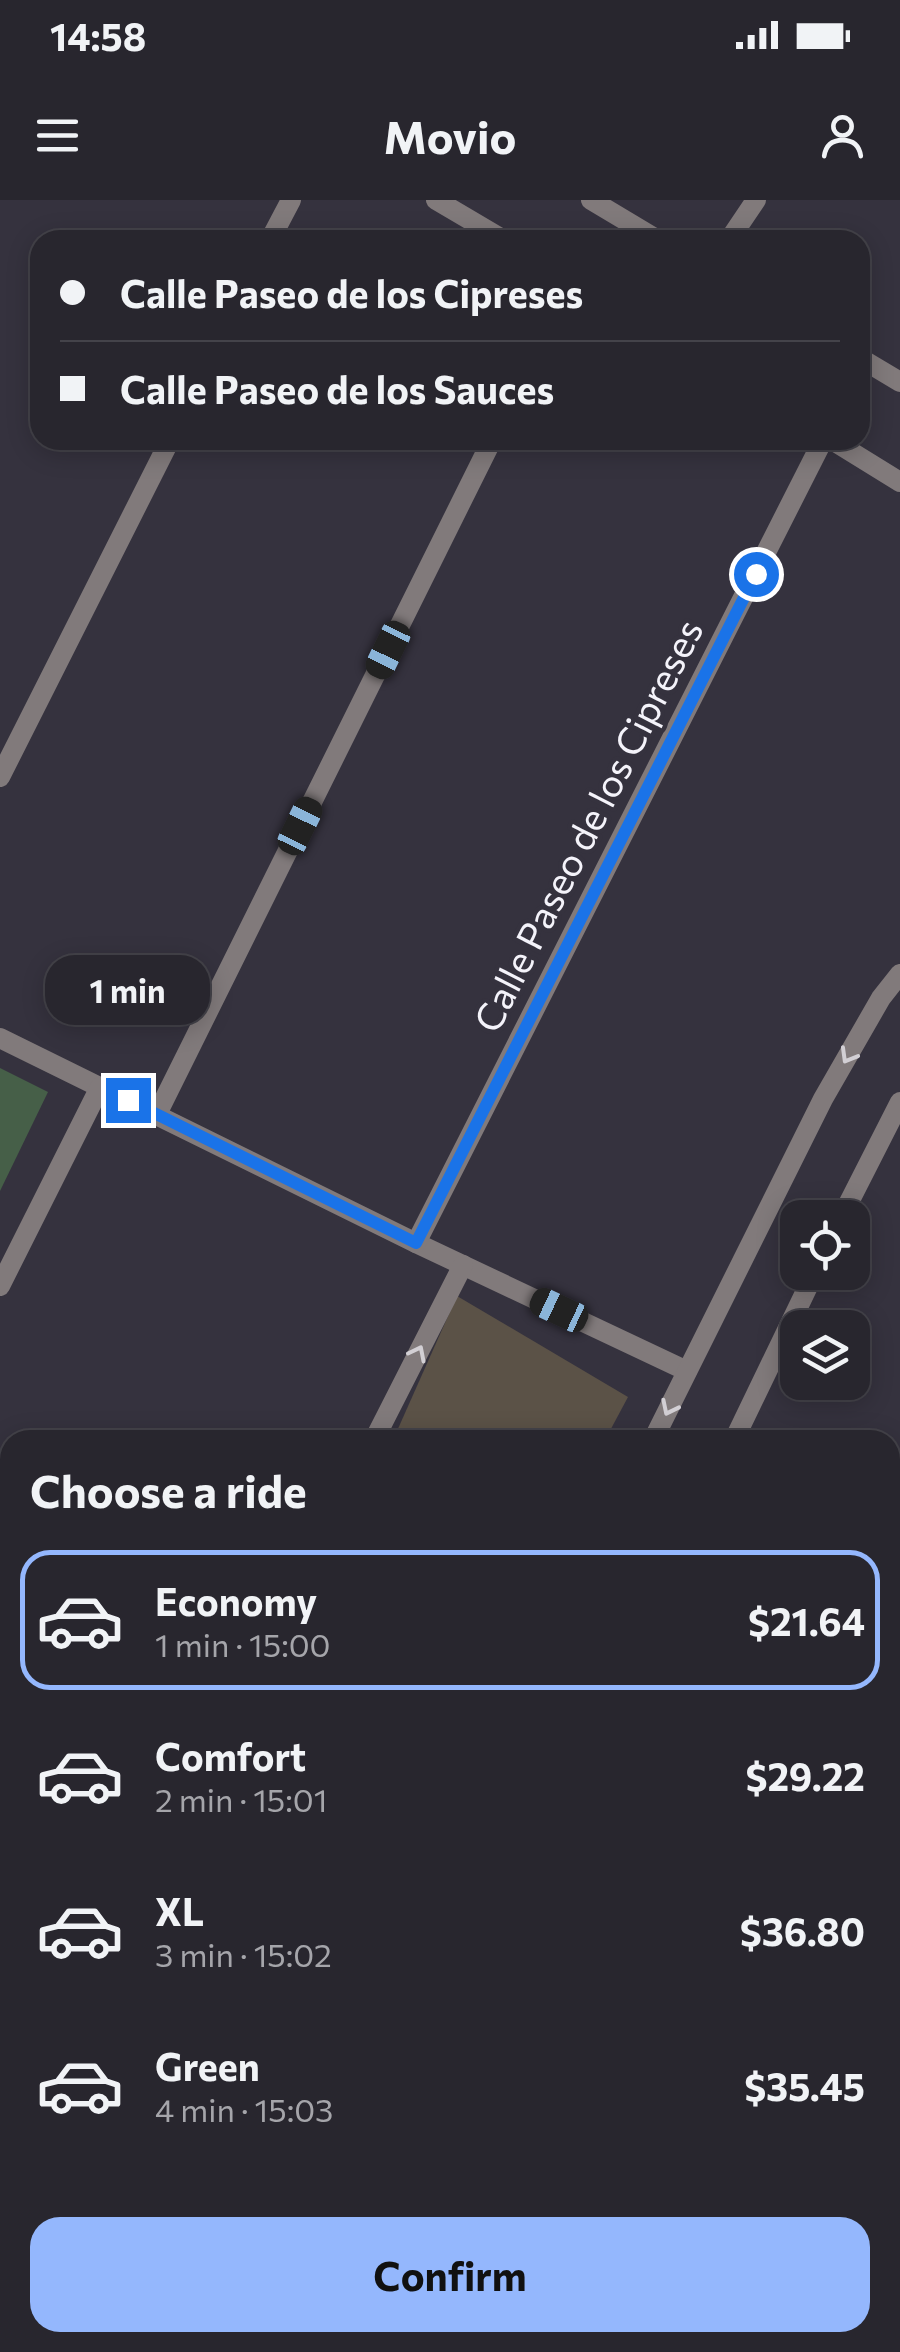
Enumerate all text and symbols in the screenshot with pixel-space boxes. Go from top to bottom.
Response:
text: 14:58 [50,12,146,59]
icon: menu [30,108,85,163]
text: Movio [384,108,516,163]
icon: person [815,108,870,163]
text: Calle Paseo de los Cipreses [120,269,583,316]
text: Calle Paseo de los Sauces [120,365,554,412]
route start [734,552,779,597]
street label: Calle Paseo de los Cipreses [462,611,711,1039]
car [361,616,415,684]
car [273,792,327,860]
callout: 1 min [46,955,210,1025]
text: 1 min [90,970,165,1010]
one-way arrow [840,1045,860,1063]
route end [106,1078,151,1123]
map controls [780,1200,870,1400]
button: locate [780,1200,870,1290]
car [525,1284,593,1336]
button: layers [780,1310,870,1400]
one-way arrow [406,1345,426,1363]
one-way arrow [662,1397,681,1415]
text: Choose a ride [30,1462,307,1517]
icon: car [35,1575,125,1665]
text: Economy [155,1577,317,1624]
text: $21.64 [748,1597,865,1644]
text: 1 min · 15:00 [155,1624,330,1664]
icon: car [35,1730,125,1820]
text: Comfort [155,1732,306,1779]
text: $29.22 [746,1752,865,1799]
text: 2 min · 15:01 [155,1779,327,1819]
icon: car [35,1885,125,1975]
text: XL [155,1887,204,1934]
text: $36.80 [740,1907,865,1954]
text: 3 min · 15:02 [155,1934,332,1974]
icon: car [35,2040,125,2130]
text: Green [155,2042,260,2089]
text: $35.45 [744,2062,865,2109]
text: 4 min · 15:03 [155,2089,333,2129]
button: Confirm [30,2217,870,2332]

